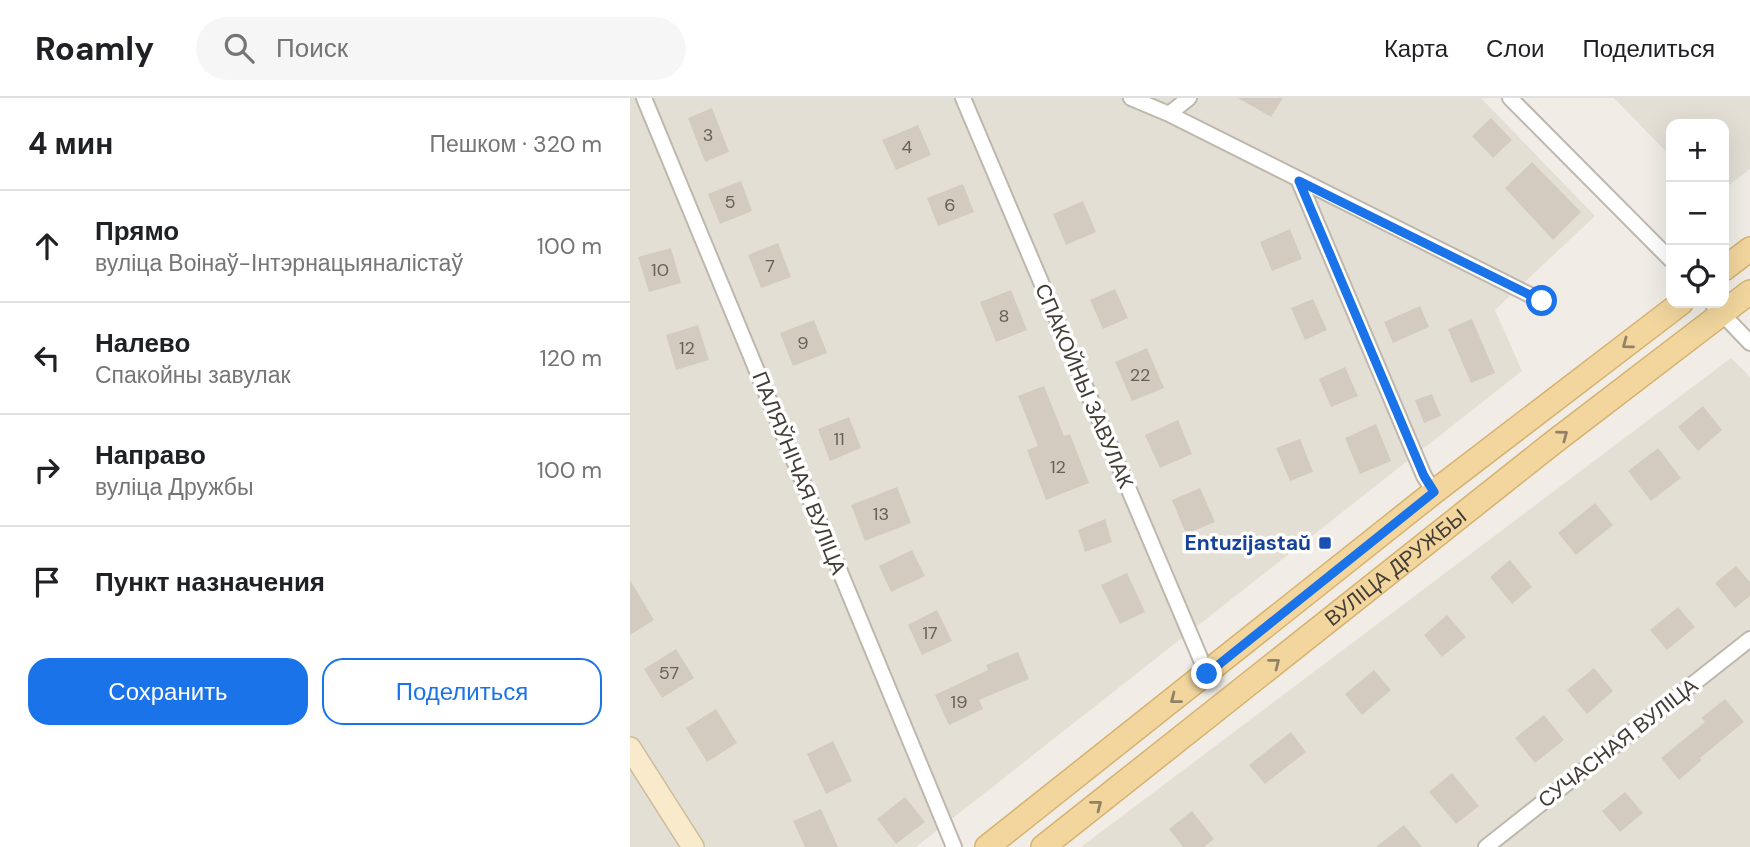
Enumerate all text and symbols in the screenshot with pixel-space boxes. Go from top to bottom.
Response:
search box [196,17,686,80]
text: Roamly [35,27,154,70]
icon: search [220,29,258,67]
text: Поиск [276,31,348,65]
text: Карта [1384,33,1448,64]
text: Слои [1486,33,1544,64]
text: Поделиться [1582,33,1715,64]
map controls [1666,119,1729,308]
button: + [1666,119,1729,182]
house number: 3 [703,123,713,147]
text: 4 мин [28,124,113,163]
text: Пешком · 320 m [430,129,602,159]
house number: 4 [902,135,913,159]
button: − [1666,182,1729,245]
house number: 5 [725,190,735,214]
house number: 6 [944,193,956,217]
text: Прямо [95,214,179,248]
icon: ahead [28,227,66,265]
text: 100 m [537,231,602,261]
button: locate [1666,245,1729,308]
text: вуліца Воінаў-Інтэрнацыяналістаў [95,248,463,278]
house number: 7 [765,254,775,278]
house number: 10 [651,258,669,282]
street label: СПАКОЙНЫ ЗАВУЛАК [1028,279,1140,493]
route start [1526,285,1557,316]
house number: 8 [999,304,1009,328]
text: Налево [95,326,190,360]
house number: 9 [797,331,809,355]
house number: 12 [679,336,695,360]
one-way arrow [1623,336,1635,349]
icon: left [28,339,66,377]
text: 120 m [539,343,602,373]
text: Спакойны завулак [95,360,291,390]
house number: 22 [1130,363,1150,387]
street label: ПАЛЯЎНІЧАЯ ВУЛІЦА [745,367,853,579]
house number: 11 [833,427,845,451]
one-way arrow [1555,431,1568,444]
text: Направо [95,438,206,472]
icon: right [28,451,66,489]
text: 100 m [537,455,602,485]
house number: 12 [1050,455,1066,479]
text: вуліца Дружбы [95,472,254,502]
house number: 13 [873,502,889,526]
street label: ВУЛІЦА ДРУЖБЫ [1319,503,1472,632]
place label: Entuzijastaŭ [1184,529,1311,557]
marker: Entuzijastaŭ [1317,535,1333,551]
icon: arrive [28,563,66,601]
text: Пункт назначения [95,565,325,599]
house number: 17 [922,621,938,645]
button: Сохранить [28,658,308,725]
button: Поделиться [322,658,602,725]
route end [1191,658,1222,689]
one-way arrow [1267,659,1280,672]
house number: 57 [659,661,679,685]
street label: СУЧАСНАЯ ВУЛІЦА [1532,672,1704,814]
house number: 19 [951,690,967,714]
one-way arrow [1171,690,1183,703]
one-way arrow [1089,800,1101,813]

